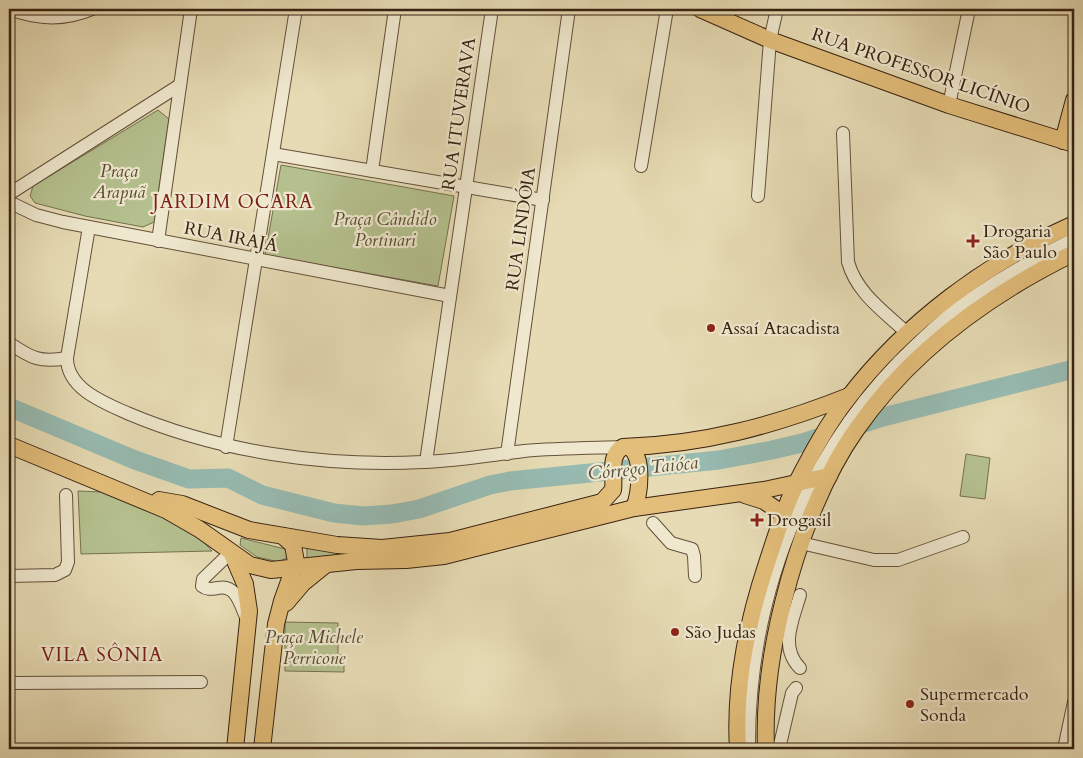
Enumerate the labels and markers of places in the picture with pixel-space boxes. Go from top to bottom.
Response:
place label: Drogaria São Paulo [983,219,1057,265]
marker: Drogaria São Paulo [967,235,979,247]
place label: Assaí Atacadista [721,316,840,341]
marker: Assaí Atacadista [705,322,717,334]
place label: Drogasil [767,508,832,533]
marker: Drogasil [751,514,763,526]
place label: São Judas [685,620,756,645]
marker: São Judas [669,626,681,638]
place label: Supermercado Sonda [920,682,1029,728]
marker: Supermercado Sonda [904,698,916,710]

